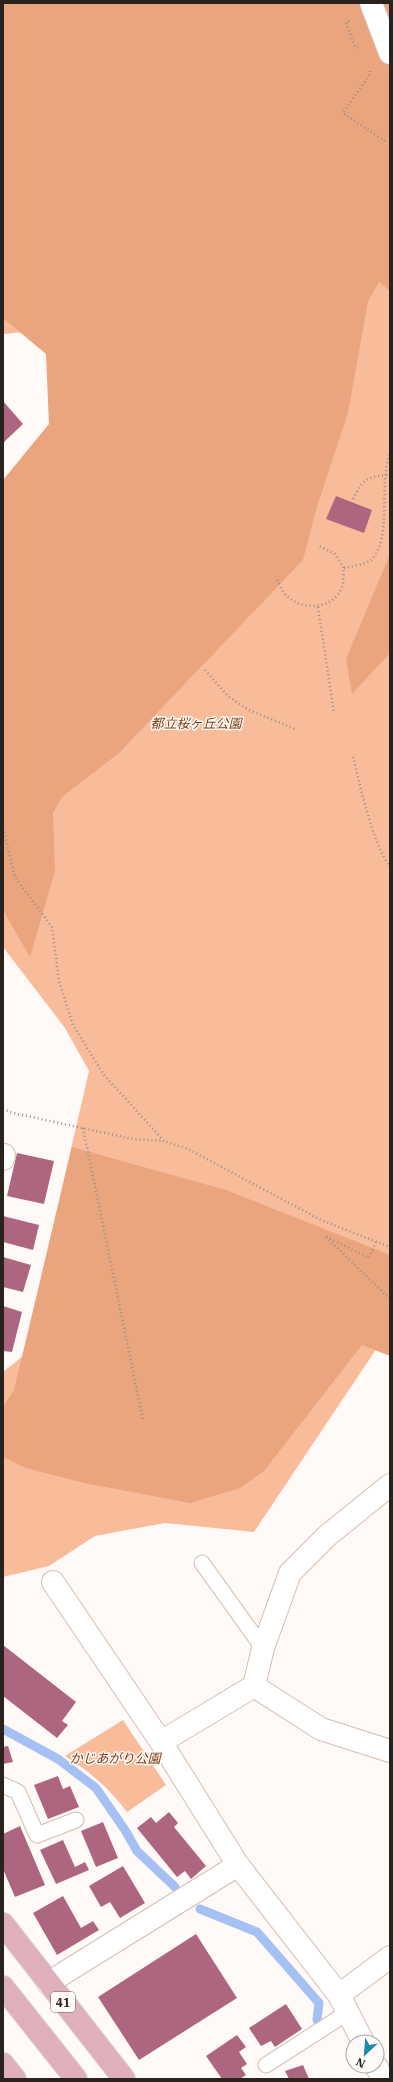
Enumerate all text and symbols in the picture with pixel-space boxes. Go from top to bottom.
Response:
park label: 都立桜ヶ丘公園 [150,715,243,732]
park label: かじあがり公園 [69,1750,162,1767]
road number: 41 [51,1992,75,2012]
north arrow [345,2034,385,2074]
text: N [353,2055,368,2071]

